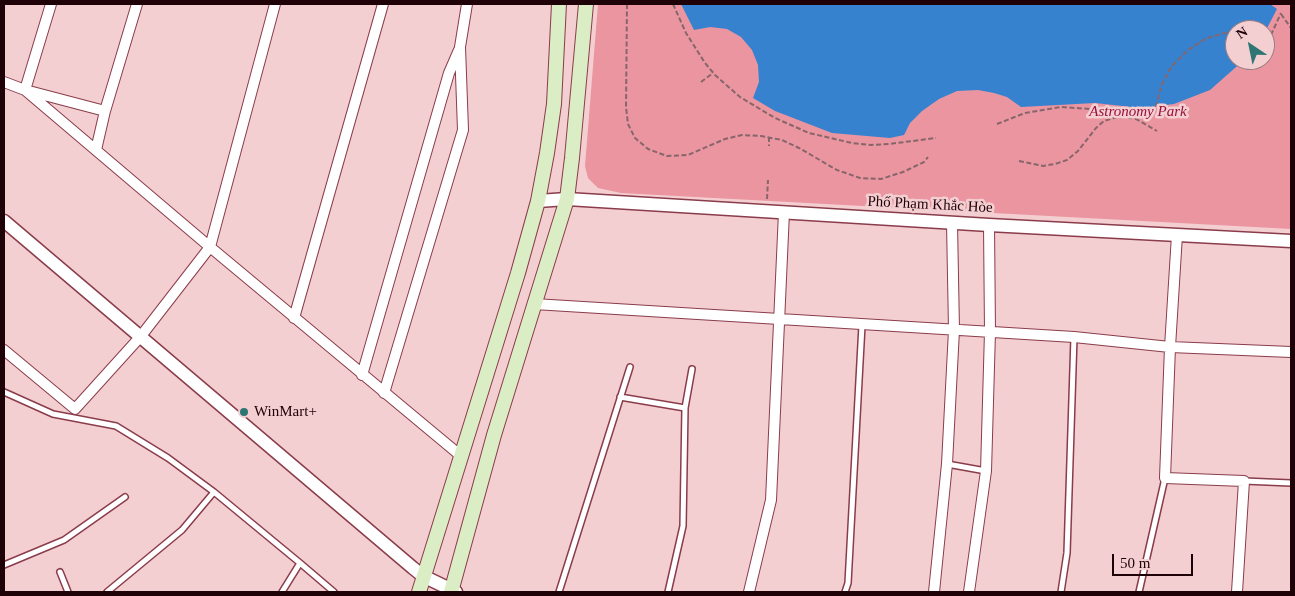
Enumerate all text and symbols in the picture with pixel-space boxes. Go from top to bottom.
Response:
north arrow [1225,20,1275,70]
text: N [1234,24,1250,42]
park label: Astronomy Park [1089,103,1187,121]
street label: Phố Phạm Khắc Hòe [867,193,993,217]
place label: WinMart+ [254,403,317,421]
marker: WinMart+ [238,406,250,418]
scale bar [1115,544,1196,576]
text: 50 m [1120,555,1150,571]

